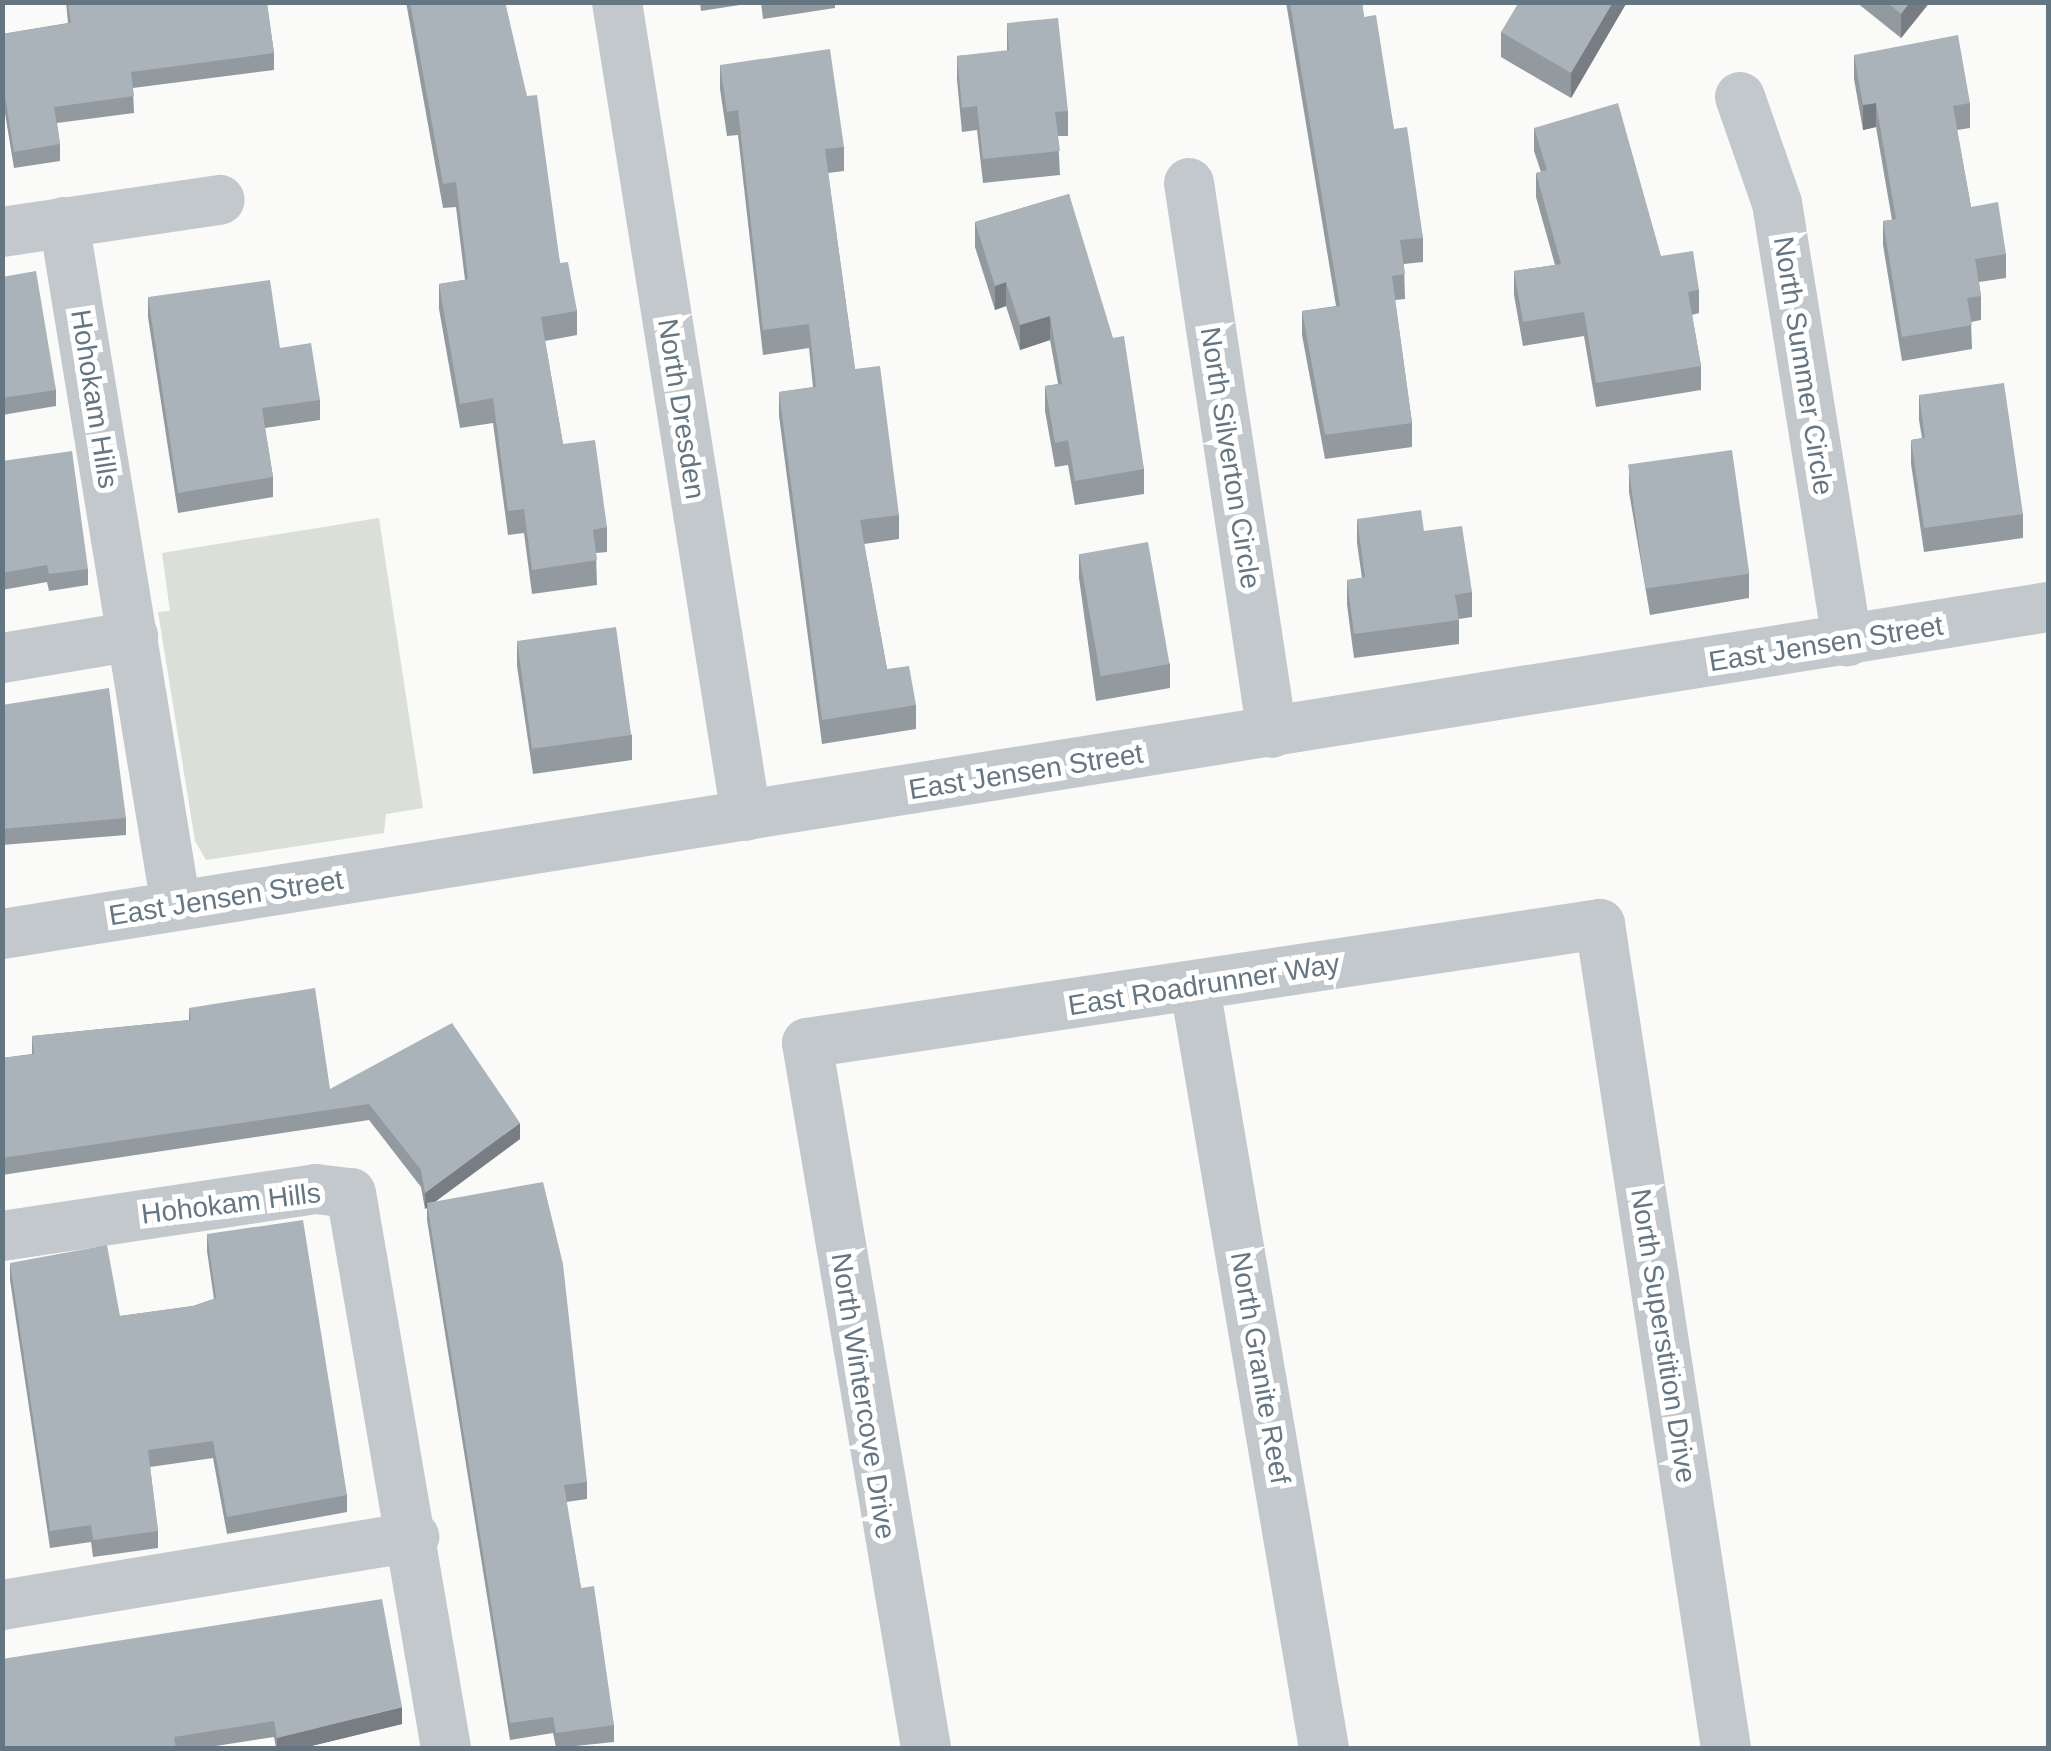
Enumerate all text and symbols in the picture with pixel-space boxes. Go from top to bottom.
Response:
street label: North Summer Circle [1766,234,1840,498]
street label: Hohokam Hills [63,307,125,491]
street label: North Dresden [650,316,712,502]
street label: North Silverton Circle [1193,325,1267,591]
street label: East Jensen Street [1707,609,1945,679]
street label: East Jensen Street [907,737,1145,807]
street label: East Jensen Street [107,863,345,933]
street label: East Roadrunner Way [1066,947,1342,1023]
street label: Hohokam Hills [139,1176,323,1232]
street label: North Superstition Drive [1623,1187,1703,1485]
street label: North Granite Reef [1223,1249,1297,1487]
street label: North Wintercove Drive [824,1250,902,1542]

